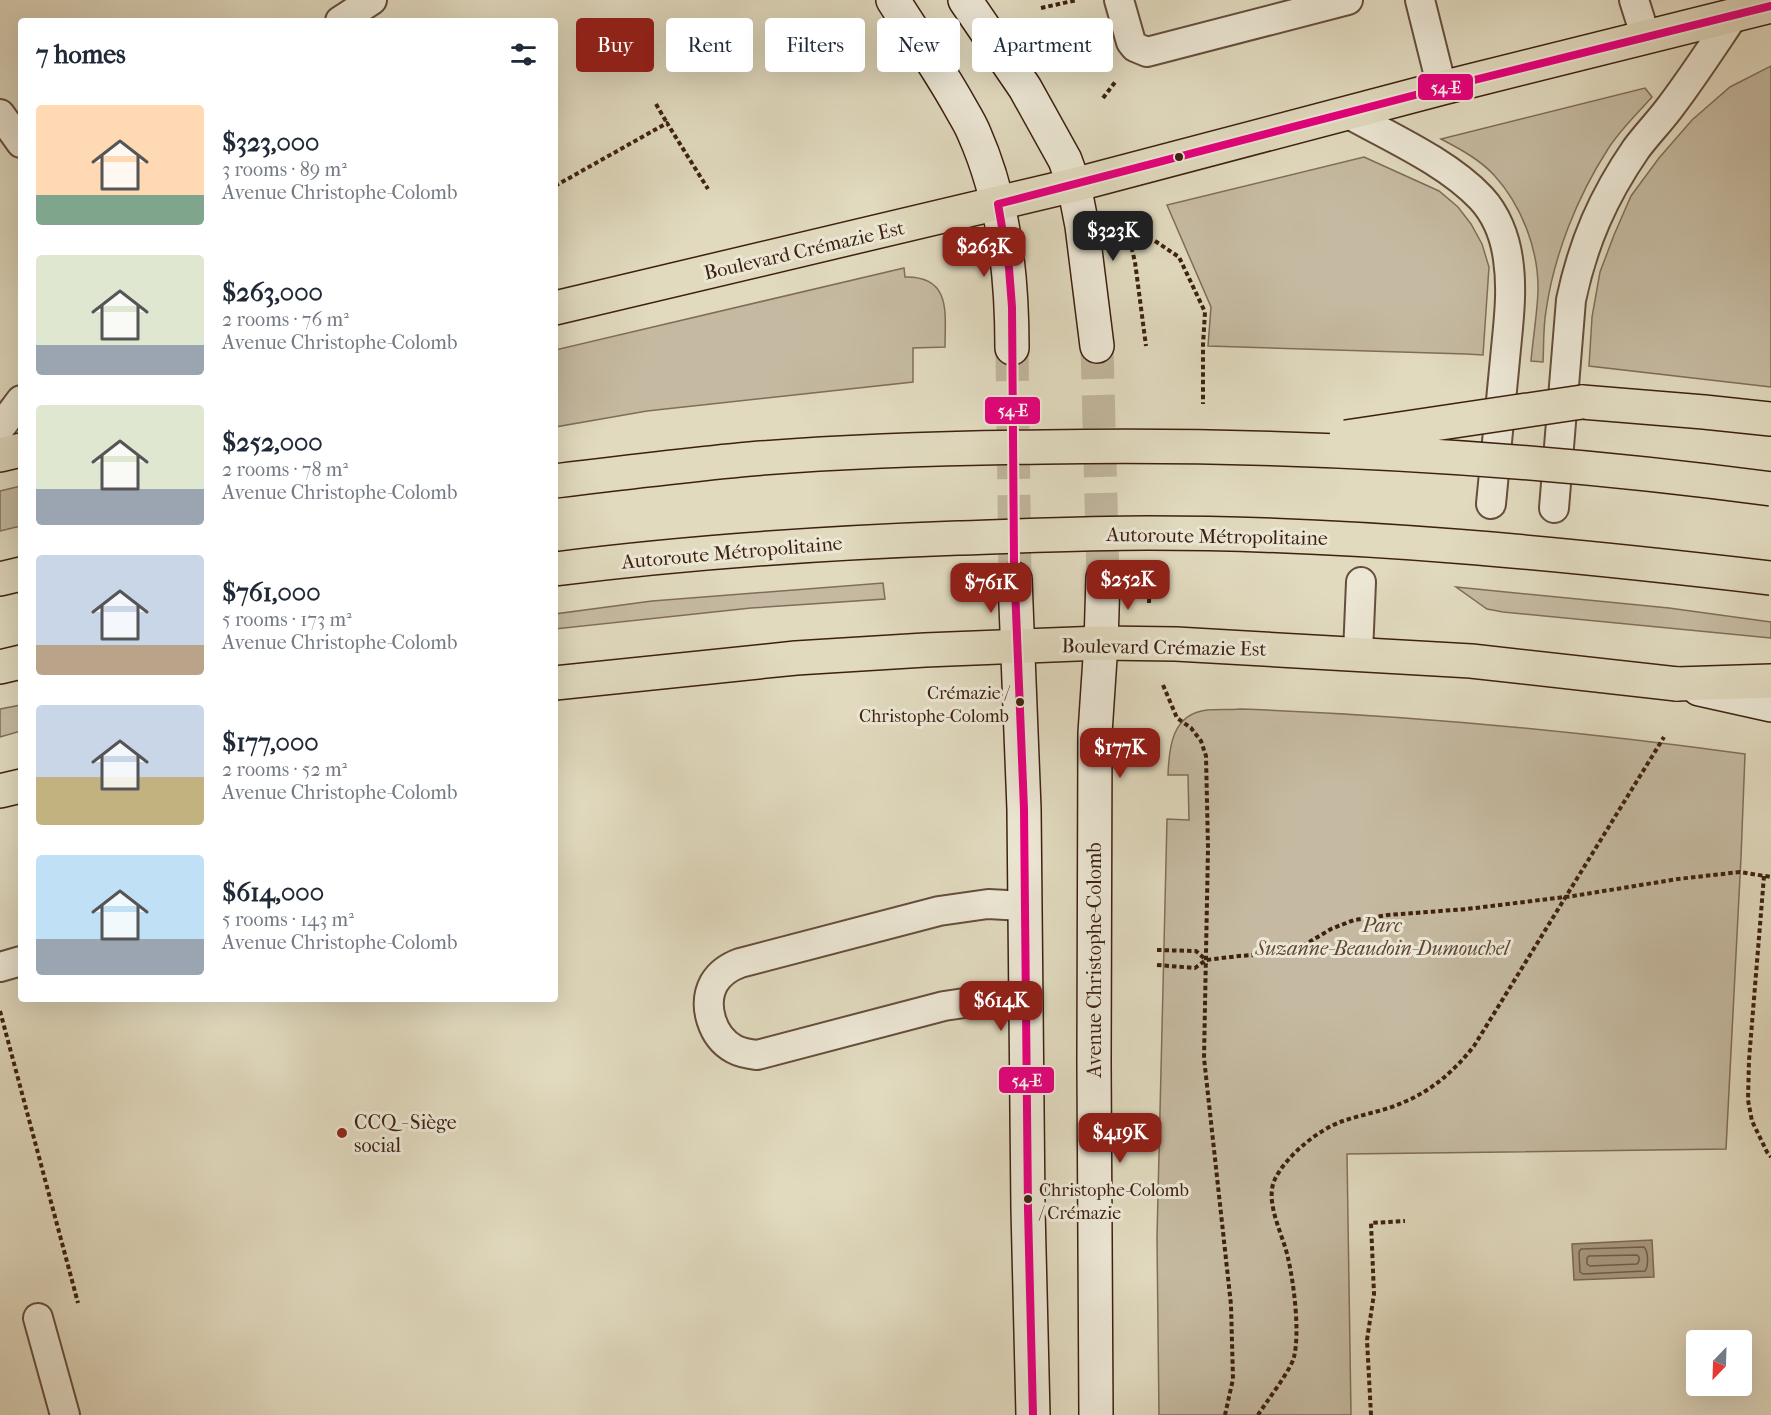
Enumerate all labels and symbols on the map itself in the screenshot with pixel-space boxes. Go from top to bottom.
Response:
line badge: 54-E [1417,73,1474,101]
text: 54-E [1431,78,1461,98]
unlabelled marker [1173,151,1185,163]
pin: $323K [1071,211,1155,262]
street label: Boulevard Crémazie Est [702,216,907,285]
pin: $263K [942,227,1026,278]
line badge: 54-E [984,396,1041,425]
text: 54-E [998,401,1028,421]
street label: Autoroute Métropolitaine [1105,523,1328,550]
street label: Autoroute Métropolitaine [620,531,843,574]
pin: $252K [1086,560,1170,611]
pin: $761K [949,563,1033,614]
street label: Boulevard Crémazie Est [1061,634,1267,661]
place label: Crémazie / Christophe-Colomb [859,683,1011,727]
marker: Crémazie / Christophe-Colomb [1014,696,1026,708]
pin: $177K [1078,728,1162,779]
street label: Avenue Christophe-Colomb [1083,842,1106,1079]
park label: Parc Suzanne-Beaudoin-Dumouchel [1254,914,1511,960]
pin: $614K [959,981,1043,1032]
line badge: 54-E [998,1066,1055,1094]
text: 54-E [1012,1071,1042,1091]
place label: CCQ - Siège social [354,1111,457,1157]
pin: $419K [1078,1113,1162,1164]
marker: CCQ - Siège social [335,1126,349,1140]
place label: Christophe-Colomb / Crémazie [1038,1180,1189,1224]
marker: Christophe-Colomb / Crémazie [1022,1193,1034,1205]
north arrow [1686,1330,1752,1396]

